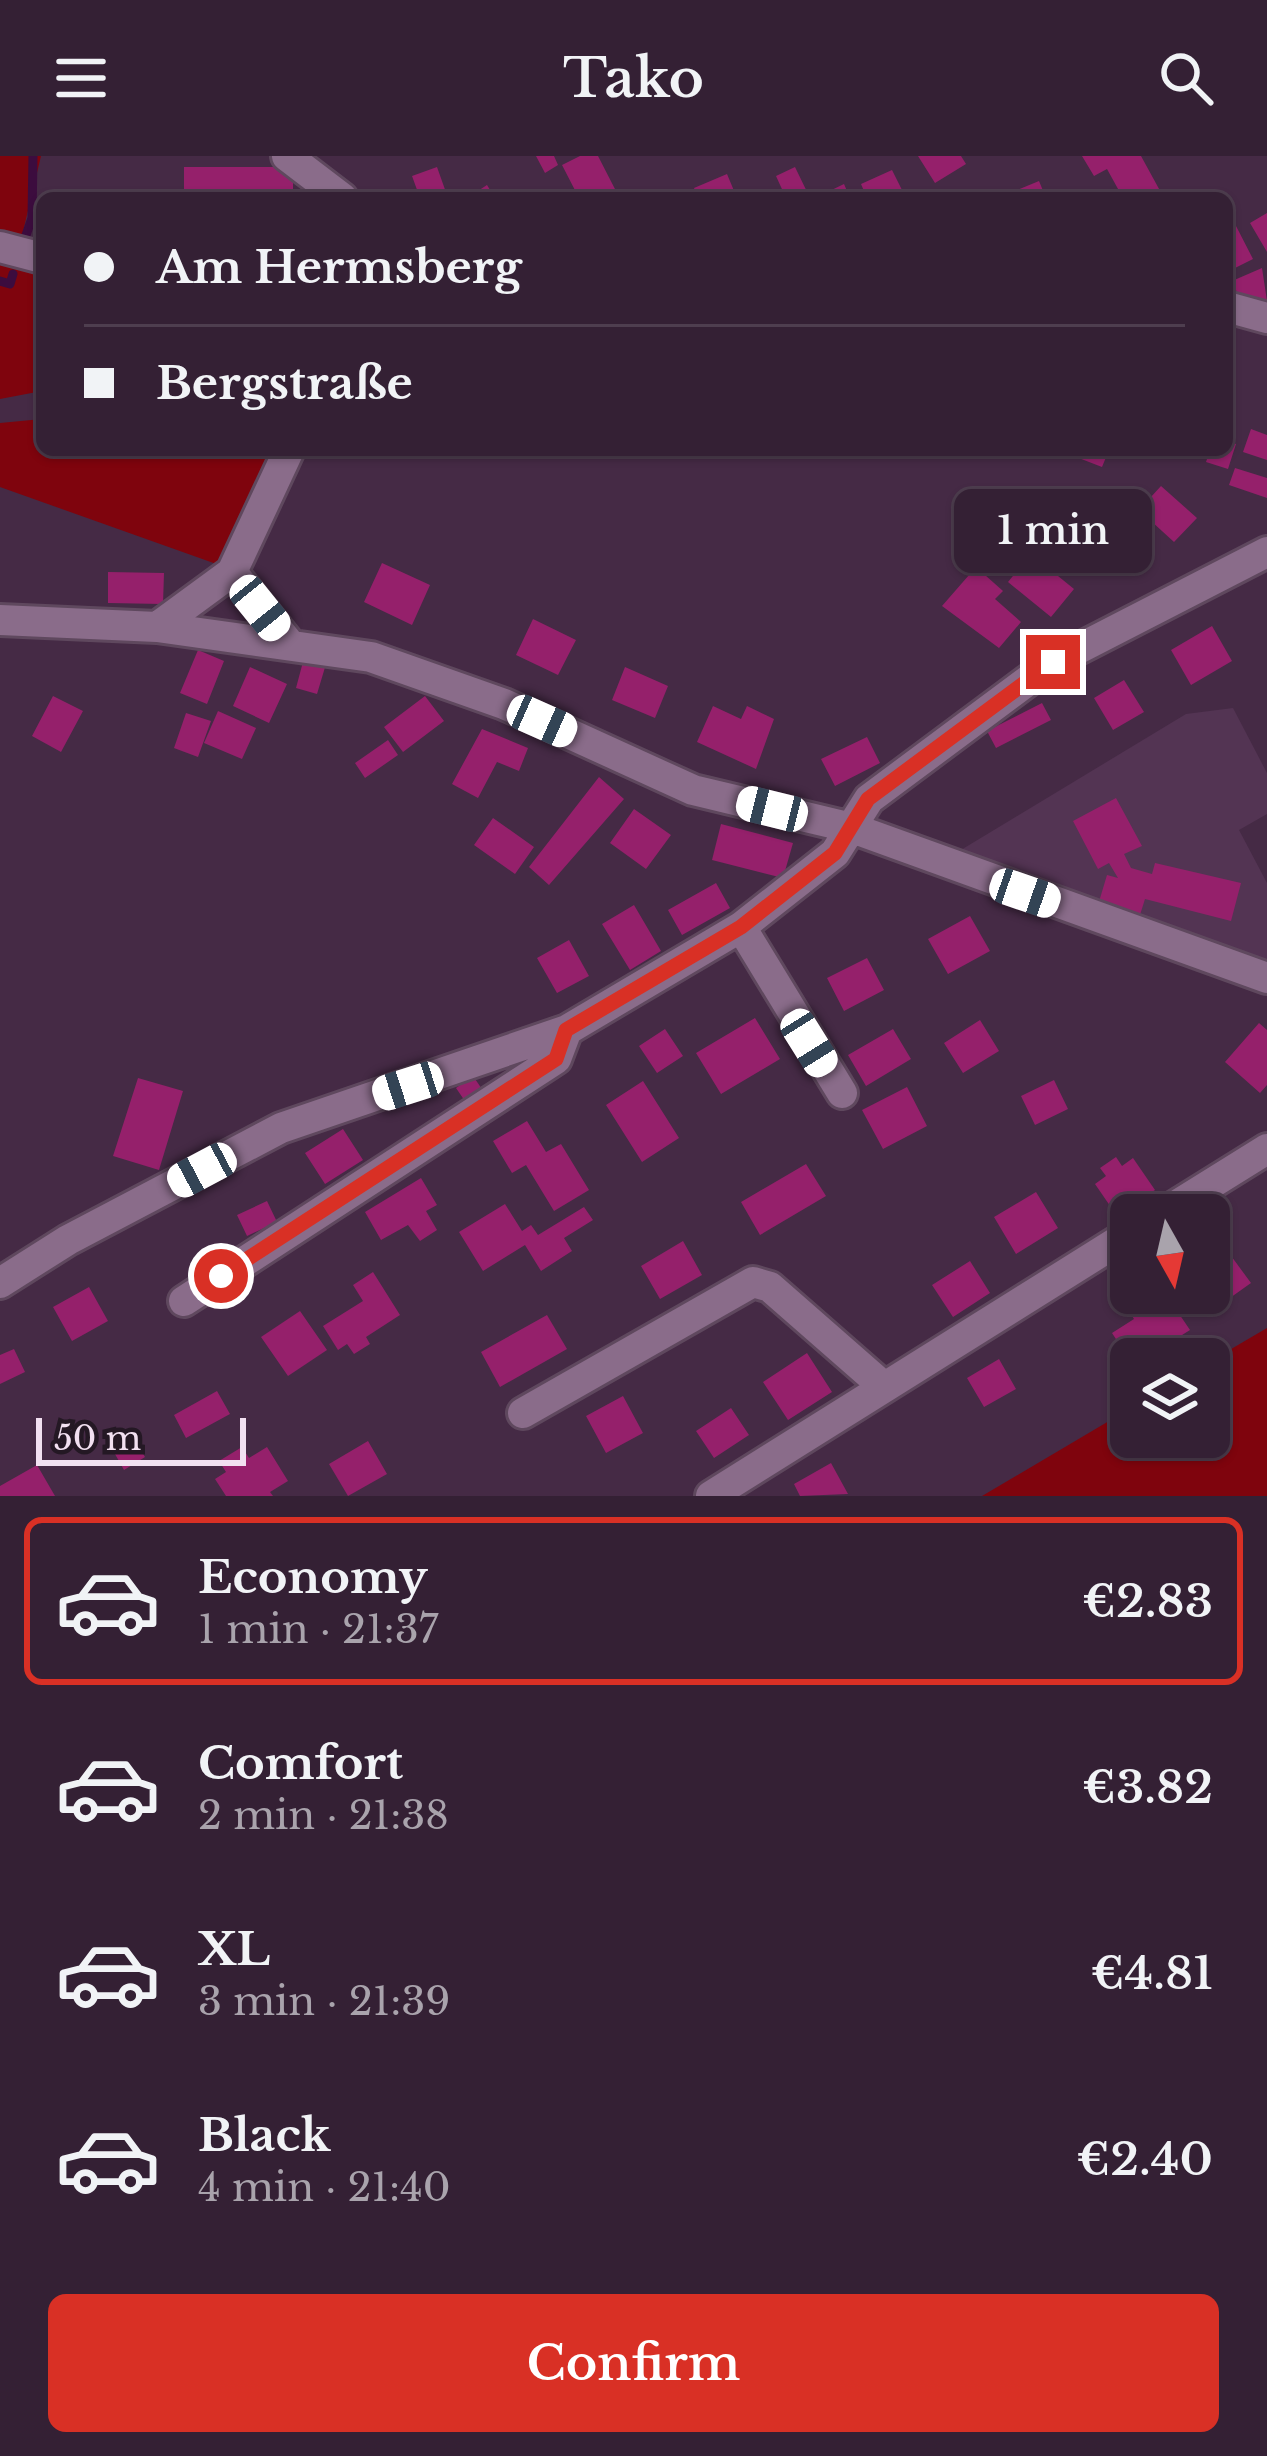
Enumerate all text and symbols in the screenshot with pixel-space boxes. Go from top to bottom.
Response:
icon: menu [48,45,114,111]
text: Tako [563,45,704,112]
icon: search [1153,45,1219,111]
text: Am Hermsberg [156,239,522,295]
text: Bergstraße [156,355,413,411]
callout: 1 min [954,488,1152,572]
text: 1 min [997,506,1109,555]
car [223,569,297,647]
route end [1026,635,1080,689]
car [502,690,582,752]
car [733,783,811,835]
car [985,864,1065,922]
car [775,1003,843,1083]
car [368,1058,448,1114]
car [162,1137,242,1203]
north arrow [1110,1194,1230,1314]
map controls [1110,1194,1230,1458]
route start [194,1249,248,1303]
button: layers [1110,1338,1230,1458]
scale bar [36,1412,246,1465]
text: 50 m [54,1418,141,1459]
icon: car [54,1547,162,1655]
text: Economy [198,1549,428,1605]
text: €2.83 [1082,1573,1213,1629]
text: 1 min · 21:37 [198,1605,438,1654]
icon: car [54,1733,162,1841]
text: Comfort [198,1735,403,1791]
text: €3.82 [1082,1759,1213,1815]
text: 2 min · 21:38 [198,1791,449,1840]
icon: car [54,1919,162,2027]
text: XL [198,1921,270,1977]
text: €4.81 [1091,1945,1213,2001]
text: 3 min · 21:39 [198,1977,450,2026]
icon: car [54,2105,162,2213]
text: Black [198,2107,331,2163]
text: €2.40 [1077,2131,1213,2187]
text: 4 min · 21:40 [198,2163,451,2212]
button: Confirm [48,2294,1219,2432]

